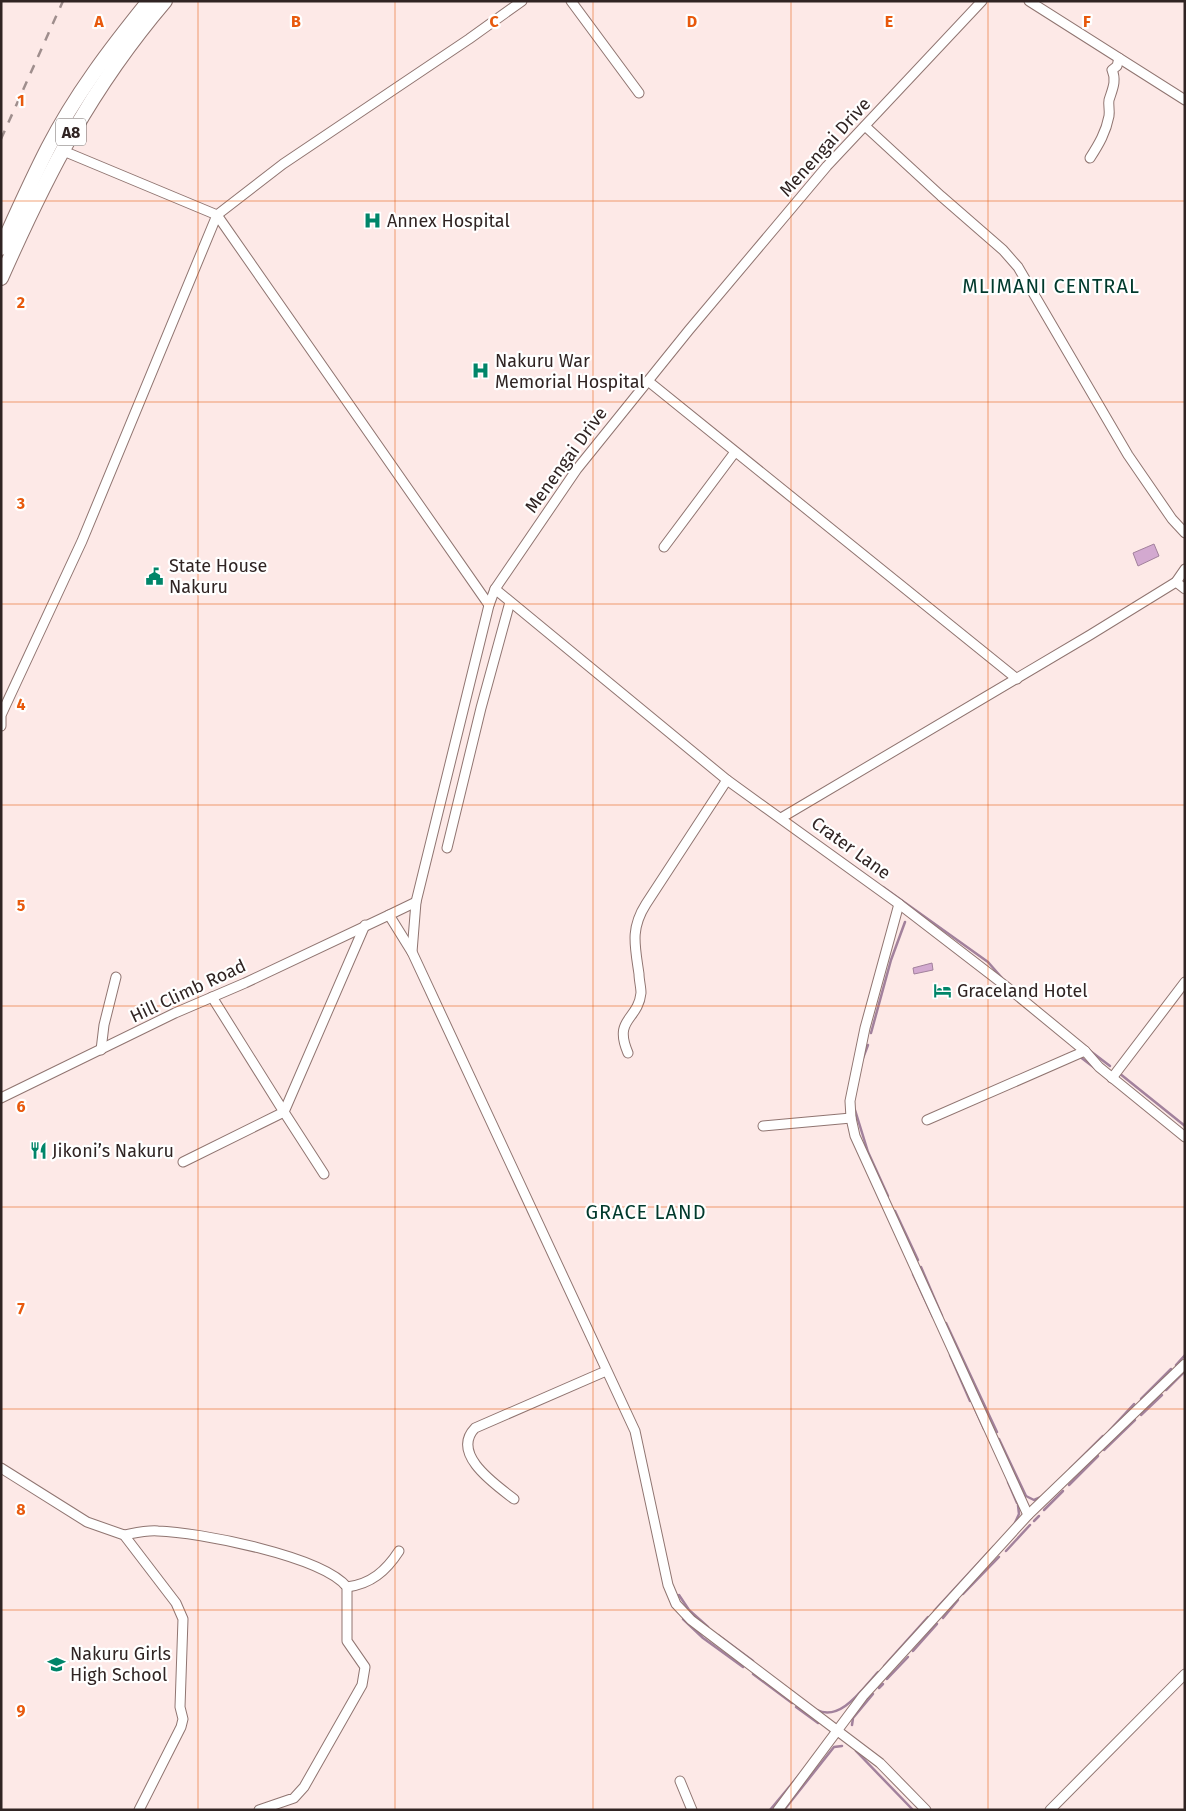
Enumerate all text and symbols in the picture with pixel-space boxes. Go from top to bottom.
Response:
text: A [93,12,104,31]
text: B [291,12,301,31]
text: C [489,12,499,31]
text: D [687,12,697,31]
text: E [885,12,893,31]
text: F [1083,12,1091,31]
text: 1 [17,91,25,110]
street label: Menengai Drive [775,93,875,201]
road number: A8 [56,118,86,146]
place label: Annex Hospital [387,210,510,232]
hospital icon: Annex Hospital [363,211,383,231]
district label: MLIMANI CENTRAL [962,274,1140,298]
text: 2 [17,293,25,312]
place label: Nakuru War Memorial Hospital [495,350,645,393]
hospital icon: Nakuru War Memorial Hospital [471,361,491,381]
street label: Menengai Drive [520,403,612,517]
text: 3 [16,494,25,513]
place label: State House Nakuru [169,555,267,598]
public building icon: State House Nakuru [145,566,165,586]
text: 4 [16,695,26,714]
street label: Crater Lane [807,812,895,884]
text: 5 [17,896,26,915]
street label: Hill Climb Road [127,955,249,1027]
place label: Graceland Hotel [957,980,1088,1002]
hotel icon: Graceland Hotel [933,981,953,1001]
text: 6 [16,1097,26,1116]
place label: Jikoni’s Nakuru [52,1140,174,1162]
restaurant icon: Jikoni’s Nakuru [28,1141,48,1161]
district label: GRACE LAND [585,1200,707,1224]
text: 7 [17,1299,25,1318]
text: 8 [16,1500,26,1519]
place label: Nakuru Girls High School [70,1643,171,1686]
school or university icon: Nakuru Girls High School [46,1654,66,1674]
text: 9 [17,1701,26,1720]

